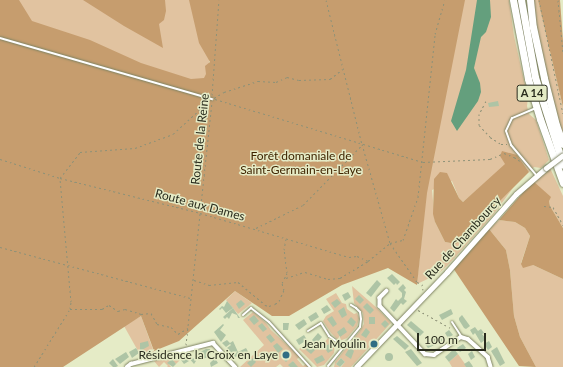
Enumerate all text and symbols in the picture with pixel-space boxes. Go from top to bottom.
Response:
road number: A 14 [516,84,548,102]
street label: Route de la Reine [188,93,212,185]
park label: Forêt domaniale de Saint-Germain-en-Laye [240,149,362,177]
street label: Route aux Dames [154,186,246,224]
street label: Rue de Chambourcy [422,194,504,282]
scale bar [419,325,488,351]
text: 100 m [424,332,458,347]
place label: Jean Moulin [302,337,366,351]
marker: Jean Moulin [369,339,379,349]
place label: Résidence la Croix en Laye [139,348,278,362]
marker: Résidence la Croix en Laye [281,350,291,360]

